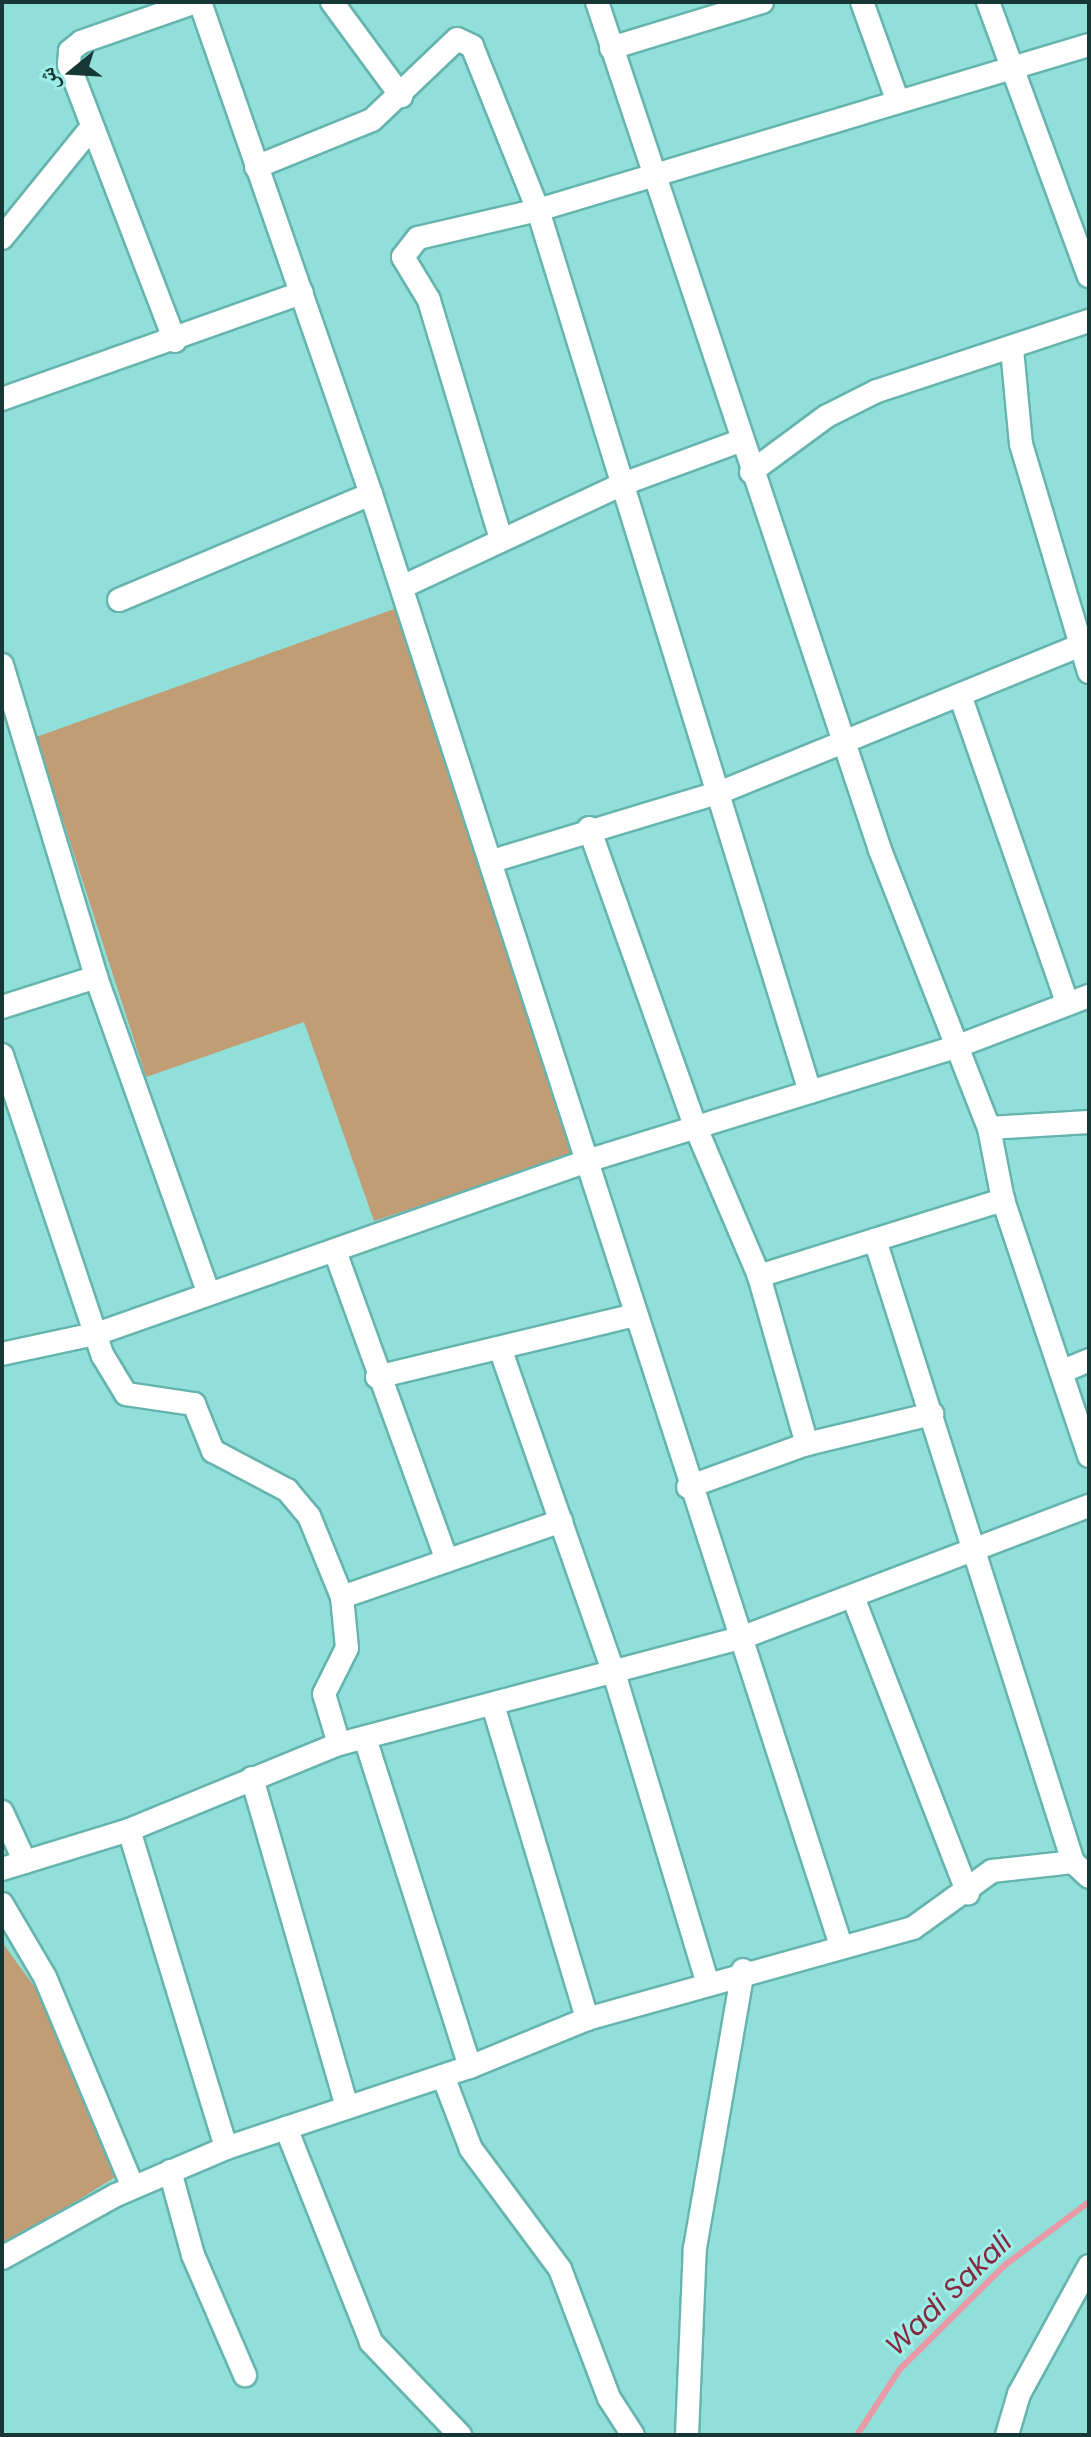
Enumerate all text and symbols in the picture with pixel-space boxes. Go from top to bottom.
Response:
north arrow [32,32,112,112]
text: ش [30,64,67,95]
water label: Wadi Sakali [879,2225,1019,2363]

